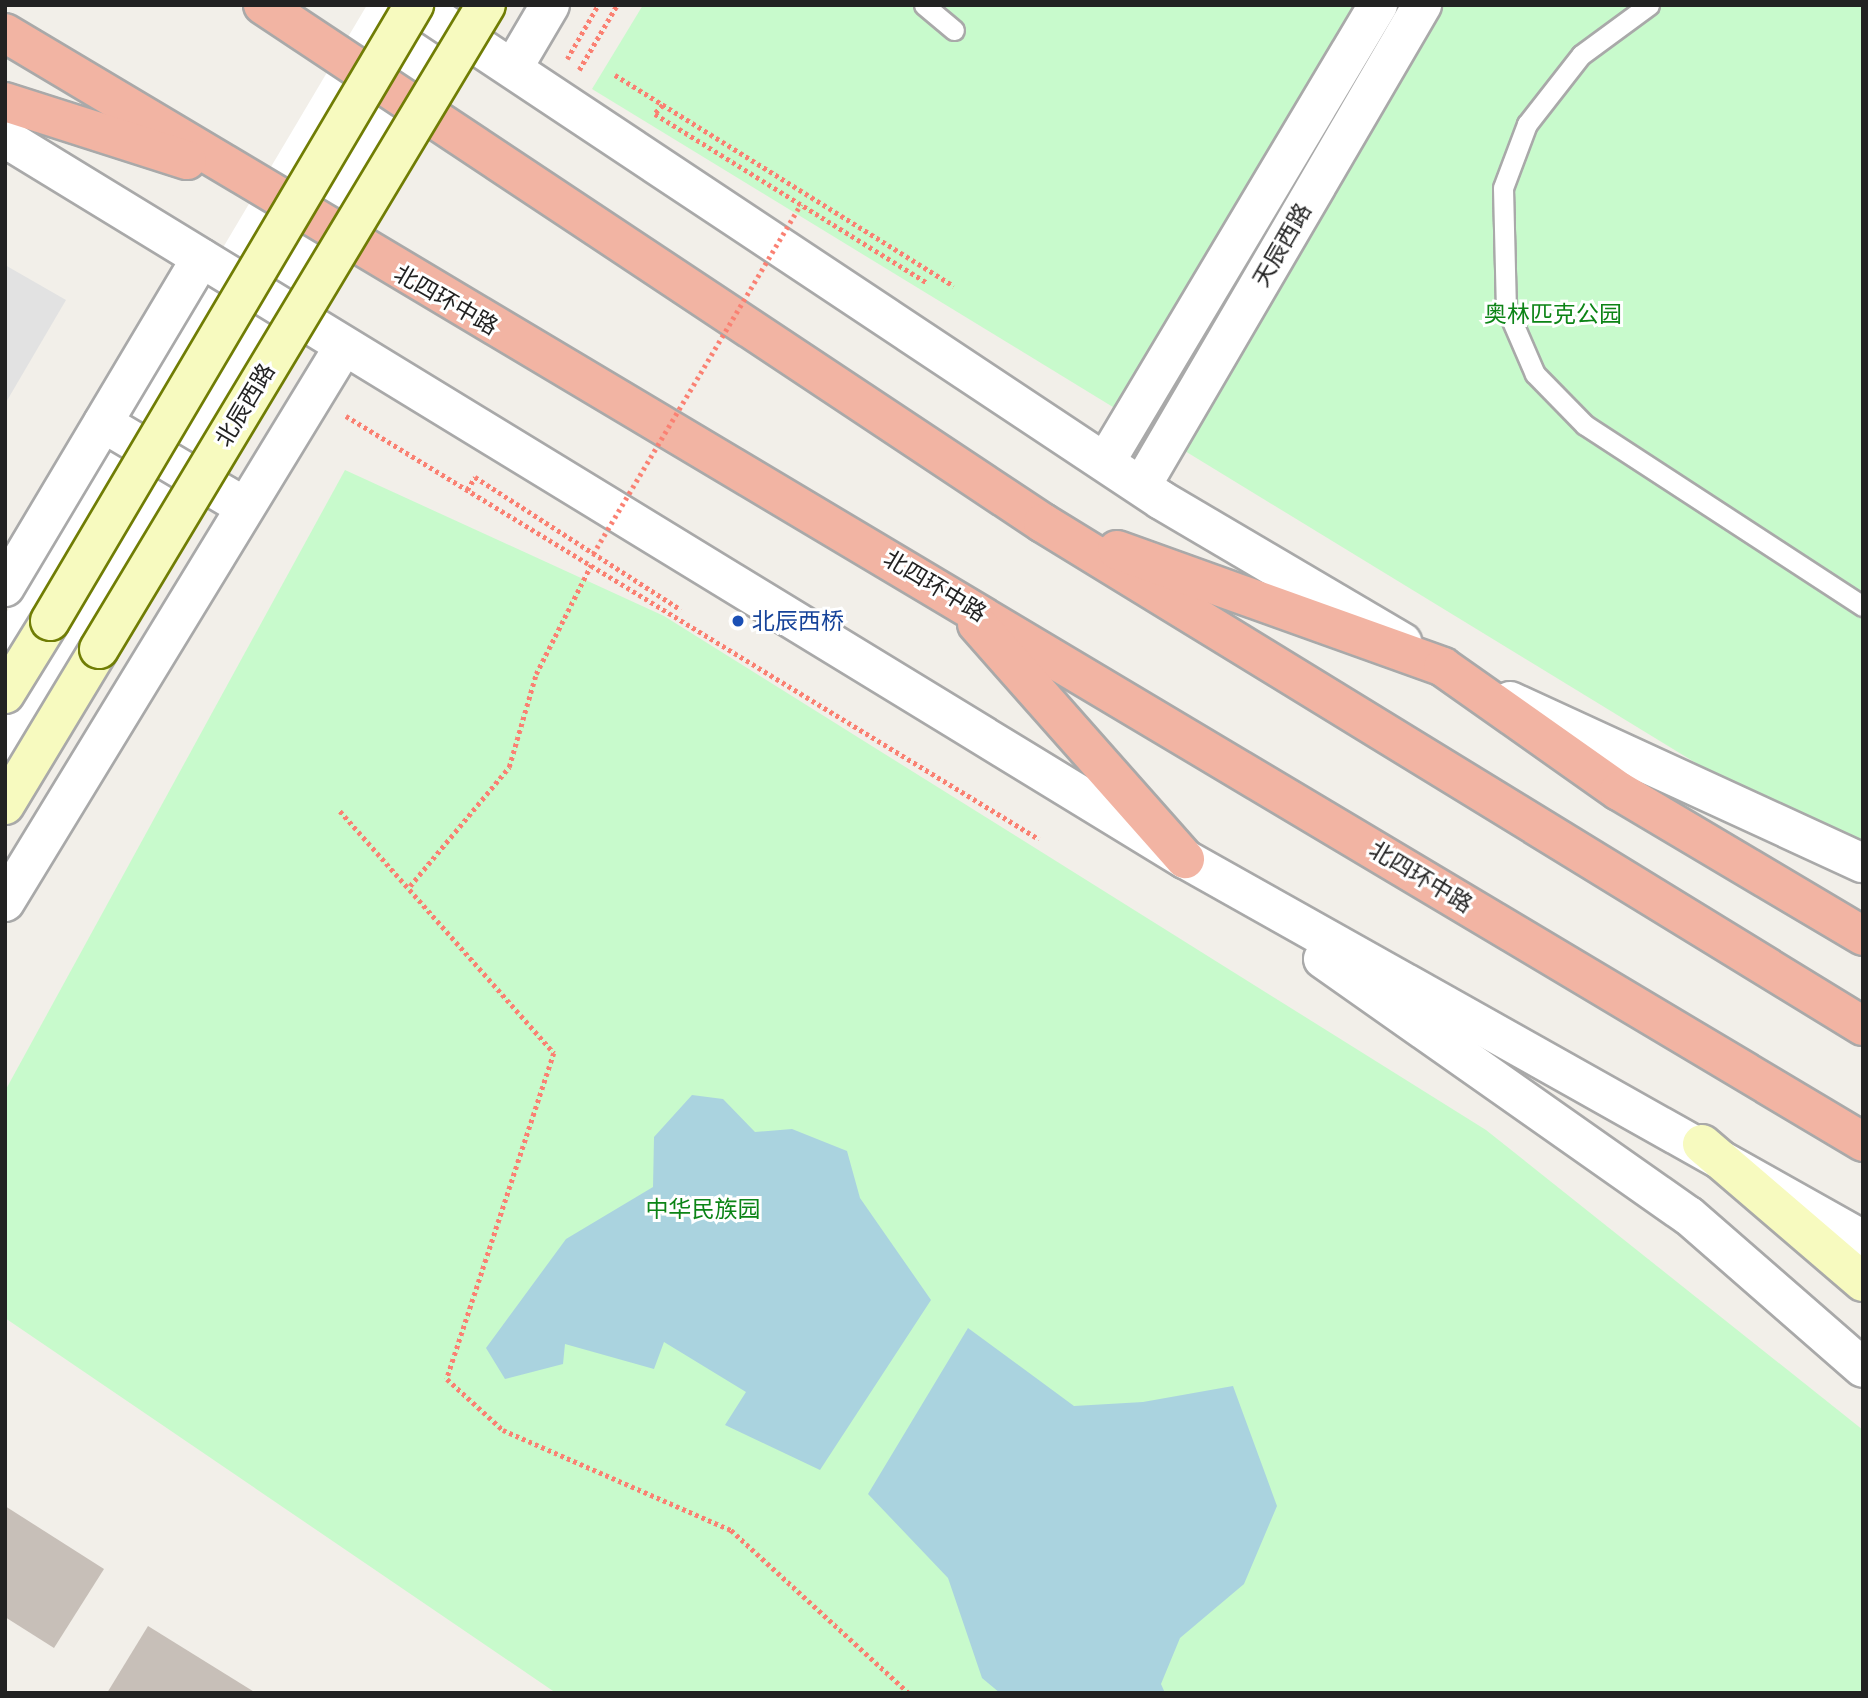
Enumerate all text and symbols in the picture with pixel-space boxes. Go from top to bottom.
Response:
street label: 天辰西路 [1247,198,1317,292]
street label: 北四环中路 [389,259,503,341]
park label: 奥林匹克公园 [1484,300,1622,328]
street label: 北辰西路 [209,358,281,452]
street label: 北四环中路 [879,545,991,627]
place label: 北辰西桥 [752,607,844,635]
marker: 北辰西桥 [730,613,746,629]
street label: 北四环中路 [1365,836,1477,918]
park label: 中华民族园 [646,1195,760,1223]

